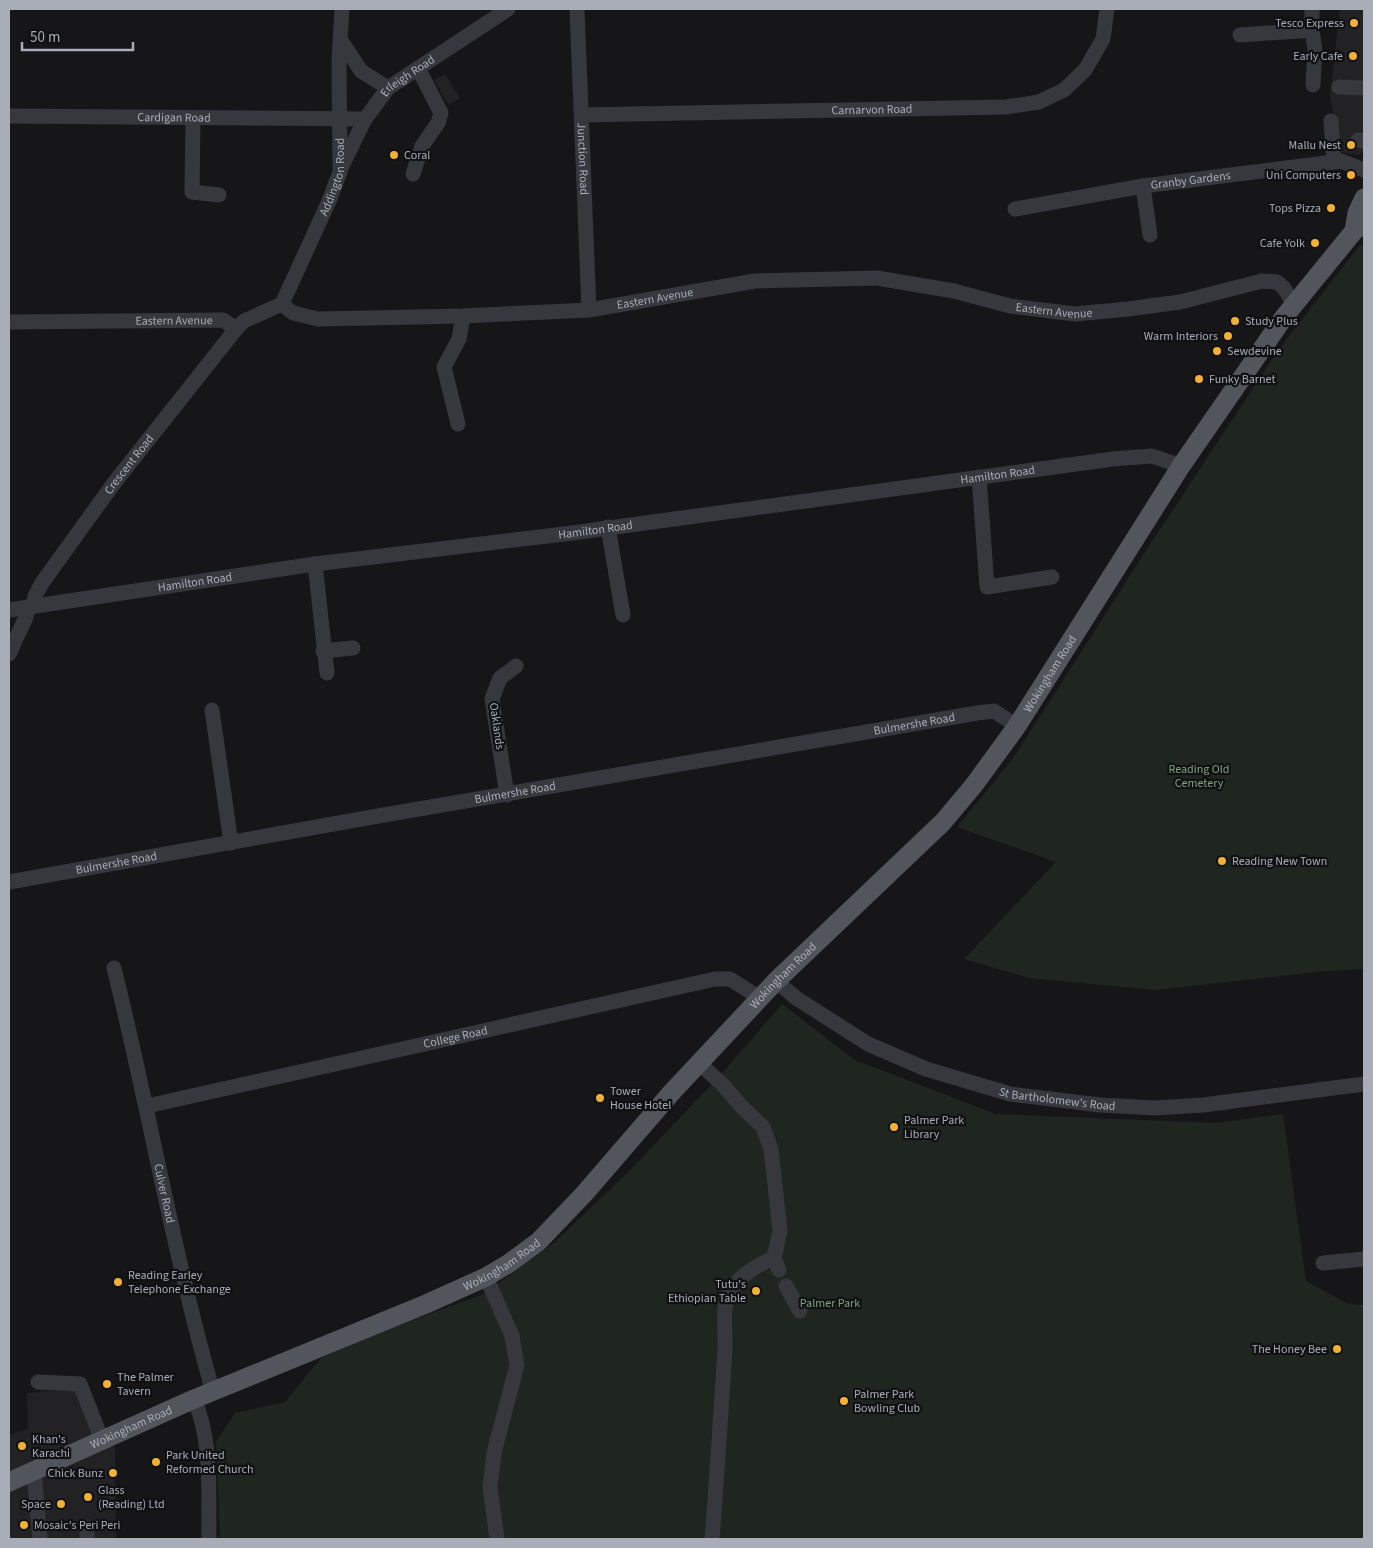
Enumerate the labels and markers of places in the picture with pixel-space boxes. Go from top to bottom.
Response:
place label: Tesco Express [1275,15,1344,32]
marker: Tesco Express [1348,17,1360,29]
place label: Early Cafe [1293,48,1343,65]
marker: Early Cafe [1347,50,1359,62]
place label: Mallu Nest [1289,137,1341,154]
marker: Mallu Nest [1345,139,1357,151]
place label: Coral [404,147,430,164]
marker: Coral [388,149,400,161]
place label: Uni Computers [1266,167,1341,184]
marker: Uni Computers [1345,169,1357,181]
place label: Tops Pizza [1269,200,1321,217]
marker: Tops Pizza [1325,202,1337,214]
place label: Cafe Yolk [1260,235,1305,252]
marker: Cafe Yolk [1309,237,1321,249]
place label: Study Plus [1245,313,1298,330]
marker: Study Plus [1229,315,1241,327]
place label: Warm Interiors [1144,328,1218,345]
marker: Warm Interiors [1222,330,1234,342]
place label: Sewdevine [1227,343,1282,360]
marker: Sewdevine [1211,345,1223,357]
place label: Funky Barnet [1209,371,1276,388]
marker: Funky Barnet [1193,373,1205,385]
place label: Reading New Town [1232,853,1327,870]
marker: Reading New Town [1216,855,1228,867]
place label: Tower House Hotel [610,1083,671,1114]
marker: Tower House Hotel [594,1092,606,1104]
place label: Palmer Park Library [904,1112,964,1143]
marker: Palmer Park Library [888,1121,900,1133]
place label: Reading Earley Telephone Exchange [128,1267,231,1298]
marker: Reading Earley Telephone Exchange [112,1276,124,1288]
place label: Tutu's Ethiopian Table [668,1276,746,1307]
marker: Tutu's Ethiopian Table [750,1285,762,1297]
place label: The Honey Bee [1252,1341,1327,1358]
marker: The Honey Bee [1331,1343,1343,1355]
place label: The Palmer Tavern [117,1369,175,1400]
marker: The Palmer Tavern [101,1378,113,1390]
place label: Palmer Park Bowling Club [854,1386,921,1417]
marker: Palmer Park Bowling Club [838,1395,850,1407]
place label: Khan's Karachi [32,1431,70,1462]
marker: Khan's Karachi [16,1440,28,1452]
place label: Park United Reformed Church [166,1447,254,1478]
marker: Park United Reformed Church [150,1456,162,1468]
place label: Chick Bunz [48,1465,103,1482]
marker: Chick Bunz [107,1467,119,1479]
place label: Glass (Reading) Ltd [98,1482,165,1513]
marker: Glass (Reading) Ltd [82,1491,94,1503]
place label: Space [21,1496,51,1513]
marker: Space [55,1498,67,1510]
place label: Mosaic's Peri Peri [34,1517,120,1534]
marker: Mosaic's Peri Peri [18,1519,30,1531]

